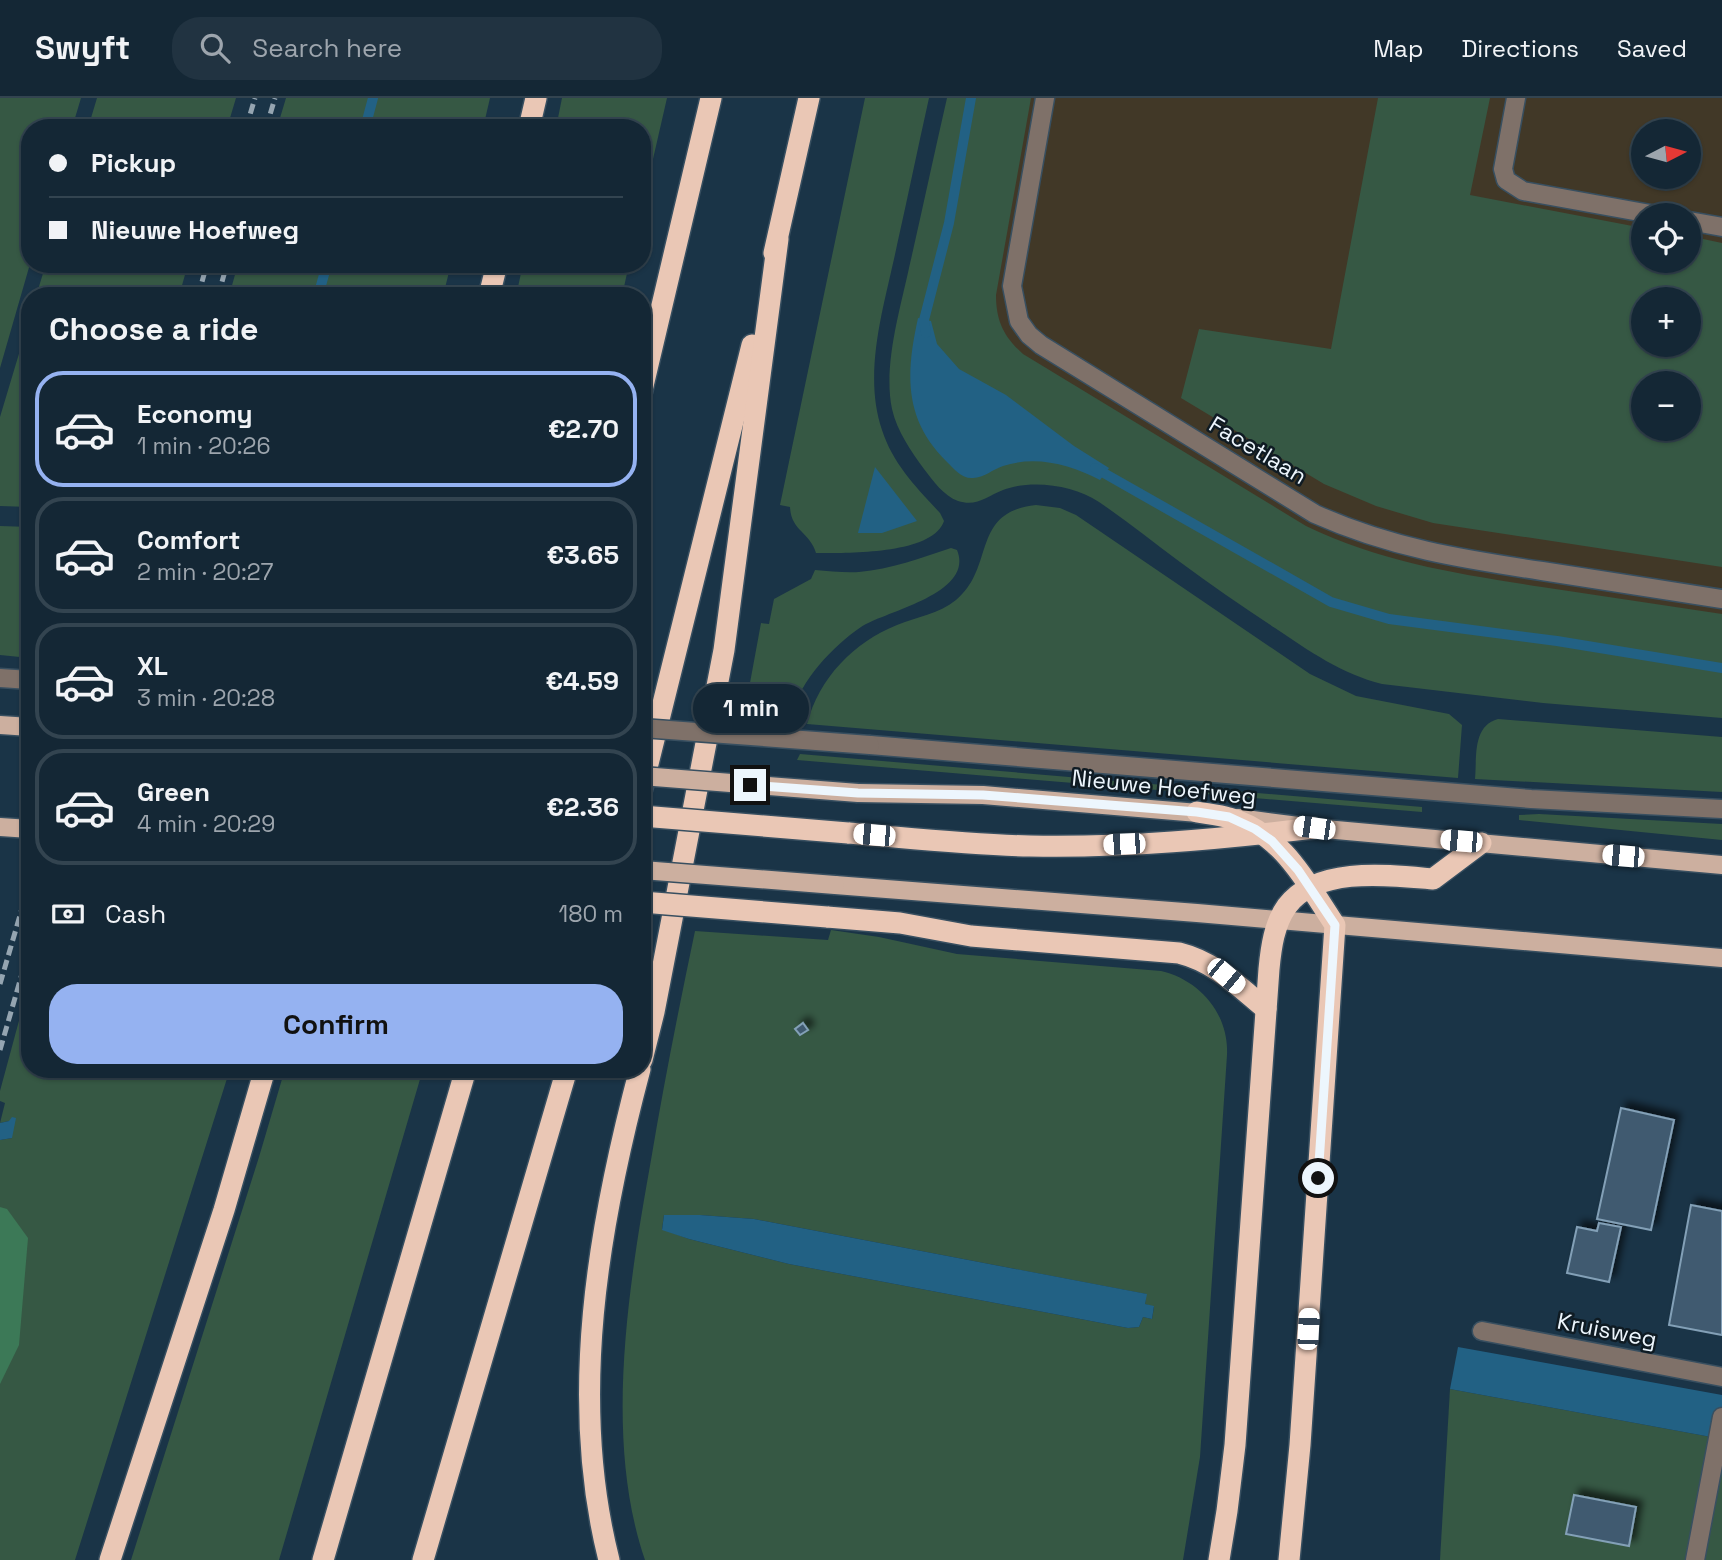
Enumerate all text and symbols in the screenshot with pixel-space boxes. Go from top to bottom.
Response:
search box [172,17,662,80]
text: Swyft [35,27,130,69]
icon: search [196,29,234,67]
text: Search here [252,31,402,65]
text: Map [1373,33,1423,64]
text: Directions [1461,33,1579,64]
text: Saved [1617,33,1687,64]
north arrow [1631,119,1701,189]
map controls [1631,119,1701,441]
text: Pickup [91,146,176,180]
button: locate [1631,203,1701,273]
text: Nieuwe Hoefweg [91,213,299,247]
button: + [1631,287,1701,357]
text: Choose a ride [49,309,259,349]
button: − [1631,371,1701,441]
text: Economy [137,397,253,431]
icon: car [53,398,116,461]
street label: Facetlaan [1204,409,1312,491]
text: €2.70 [548,412,619,446]
text: 1 min · 20:26 [137,431,271,461]
text: Comfort [137,523,240,557]
icon: car [53,524,116,587]
text: €3.65 [546,538,619,572]
text: 2 min · 20:27 [137,557,274,587]
text: XL [137,649,168,683]
icon: car [53,650,116,713]
text: €4.59 [545,664,619,698]
text: 3 min · 20:28 [137,683,275,713]
callout: 1 min [692,684,808,732]
text: 1 min [723,693,779,723]
street label: Nieuwe Hoefweg [1070,762,1258,812]
route end [734,769,766,801]
text: Green [137,775,210,809]
icon: car [53,776,116,839]
text: €2.36 [546,790,619,824]
text: 4 min · 20:29 [137,809,275,839]
car [1292,815,1337,841]
car [853,823,896,847]
car [1440,829,1483,853]
car [1103,833,1146,855]
car [1602,844,1645,868]
icon: cash [49,895,87,933]
text: Cash [105,897,166,931]
text: 180 m [559,899,623,929]
car [1204,954,1249,998]
button: Confirm [49,984,623,1064]
route start [1302,1162,1334,1194]
street label: Kruisweg [1555,1306,1659,1354]
car [1297,1307,1320,1351]

